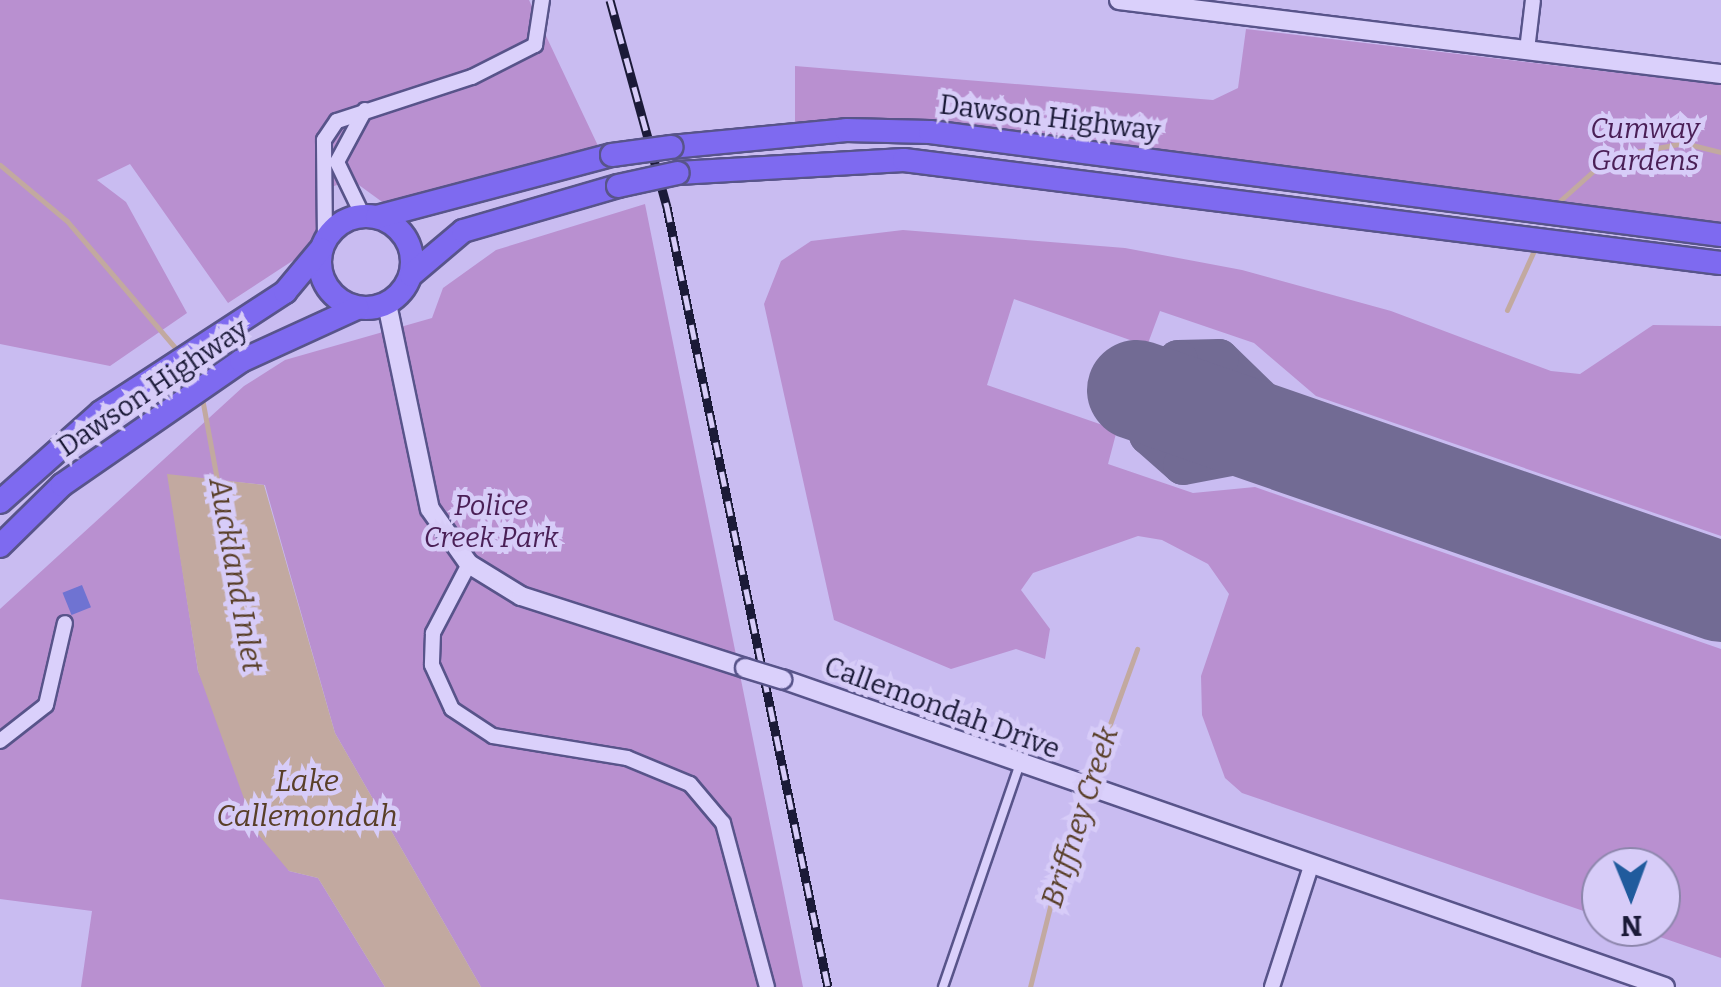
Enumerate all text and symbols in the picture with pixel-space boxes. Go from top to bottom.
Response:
street label: Dawson Highway [938,88,1162,148]
park label: Cumway Gardens [1590,112,1700,178]
street label: Dawson Highway [51,312,255,464]
water label: Auckland Inlet [201,475,271,675]
park label: Police Creek Park [424,489,558,555]
street label: Callemondah Drive [820,650,1064,766]
water label: Briffney Creek [1034,722,1126,912]
water label: Lake Callemondah [216,763,398,834]
north arrow [1581,847,1681,947]
text: N [1620,909,1643,942]

